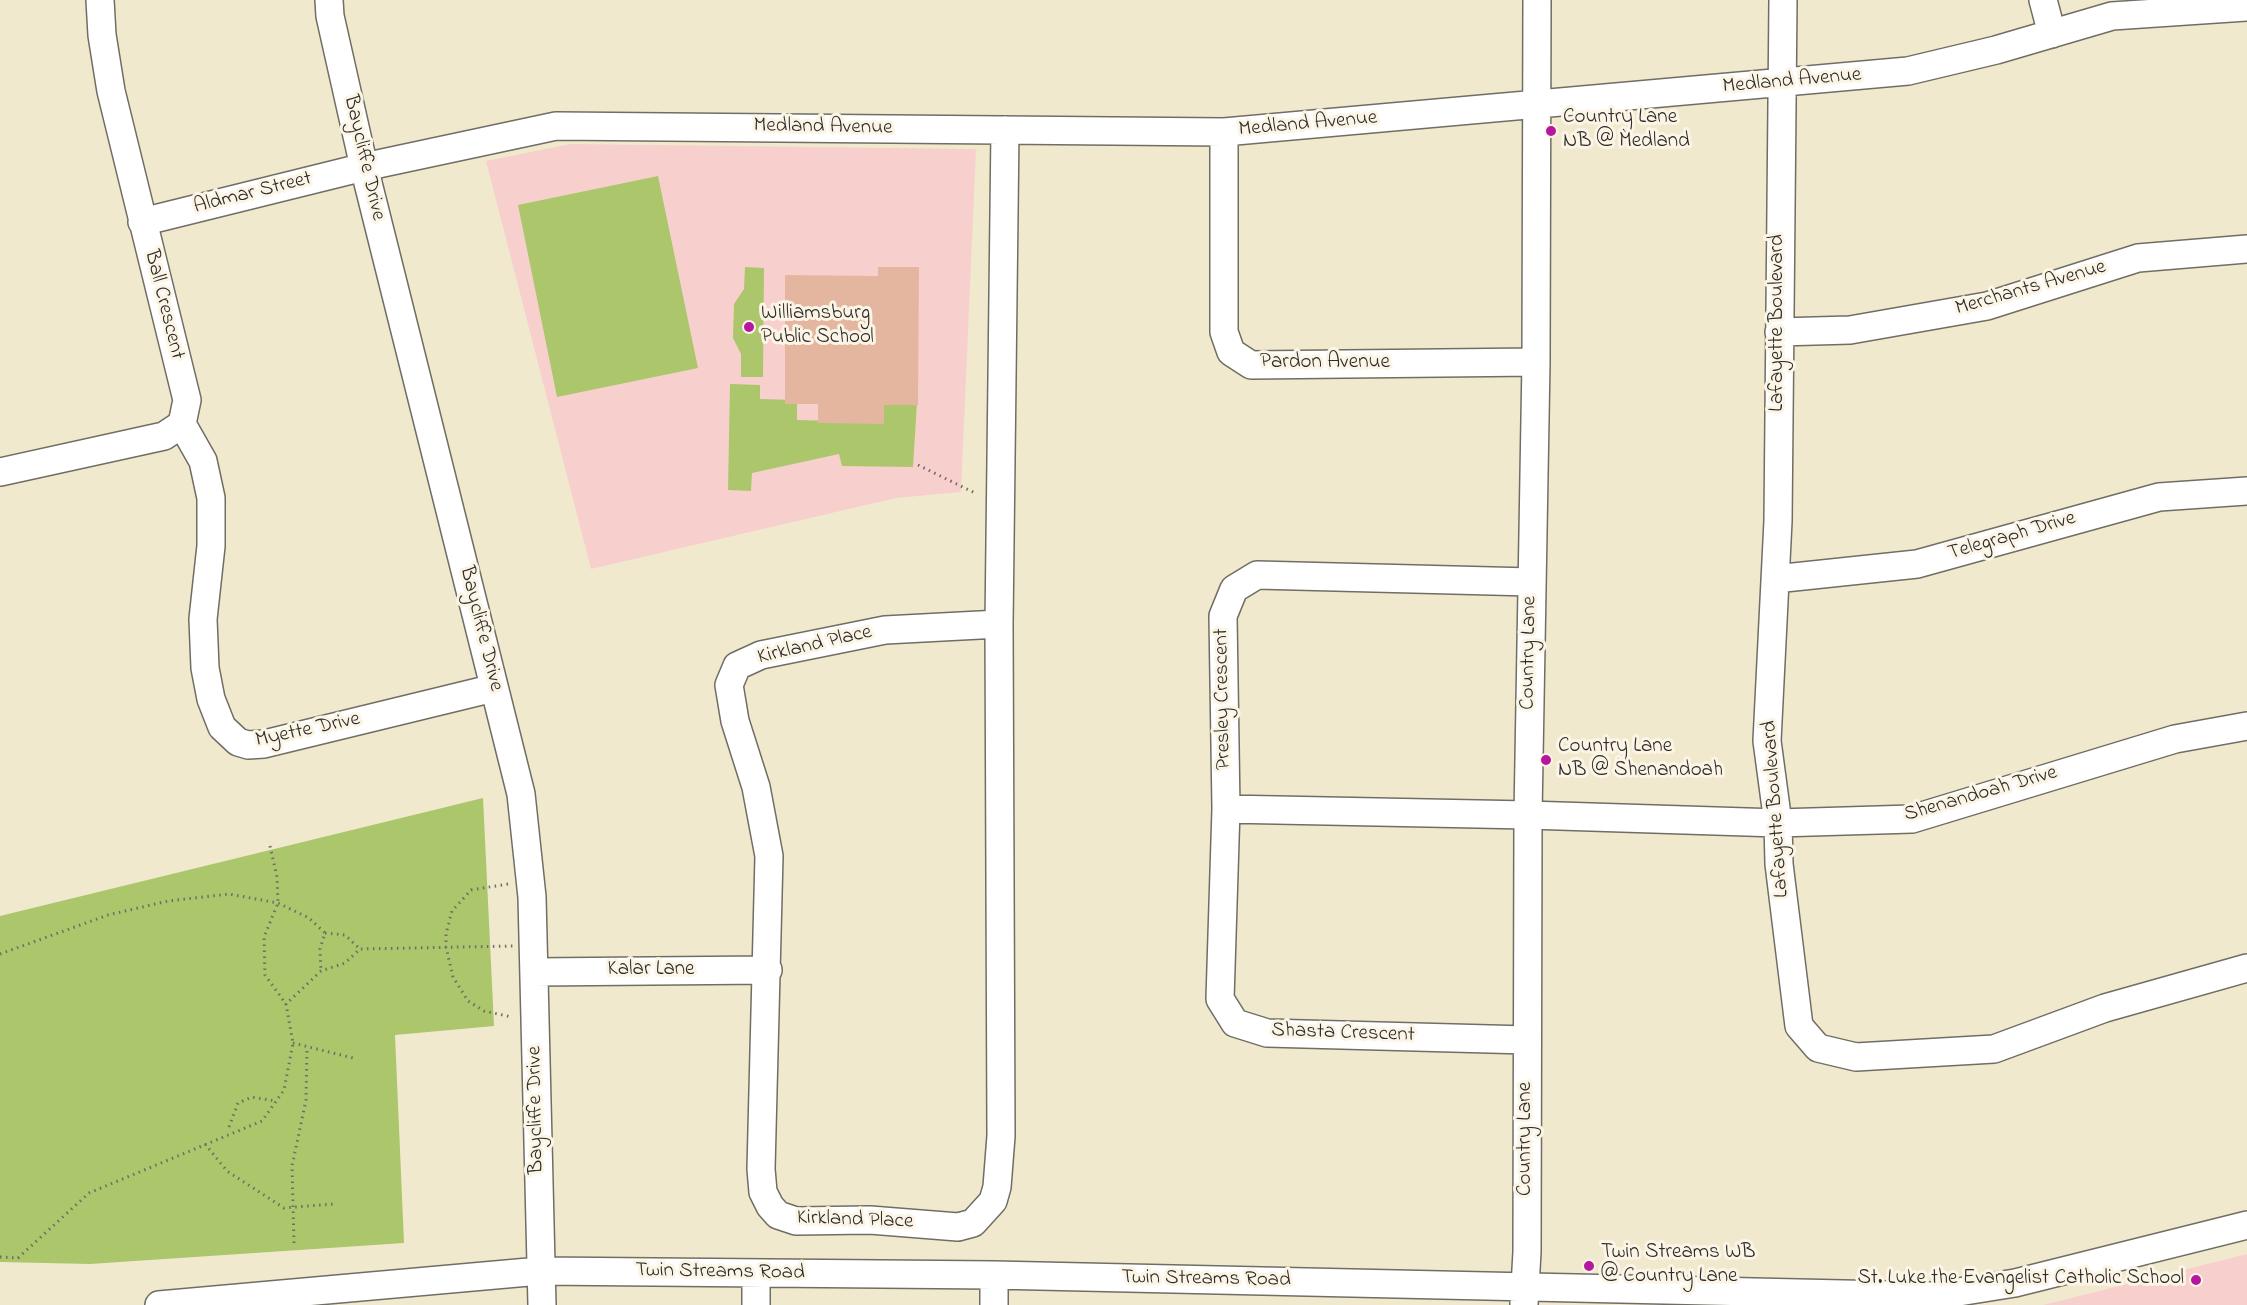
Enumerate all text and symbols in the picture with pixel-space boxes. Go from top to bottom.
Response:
street label: Medland Avenue [1722,63,1862,101]
street label: Baycliffe Drive [336,93,390,223]
street label: Medland Avenue [1238,106,1378,144]
place label: Country Lane NB @ Medland [1563,106,1690,156]
street label: Medland Avenue [753,114,893,142]
marker: Country Lane NB @ Medland [1544,124,1558,138]
street label: Aldmar Street [191,167,315,221]
street label: Lafayette Boulevard [1766,234,1792,412]
street label: Ball Crescent [137,248,189,362]
street label: Merchants Avenue [1953,255,2109,323]
place label: Williamsburg Public School [761,302,874,352]
marker: Williamsburg Public School [742,320,756,334]
street label: Pardon Avenue [1260,351,1390,377]
street label: Telegraph Drive [1945,507,2079,567]
street label: Baycliffe Drive [452,564,508,694]
street label: Country Lane [1516,596,1544,710]
street label: Kirkland Place [755,621,875,671]
street label: Presley Crescent [1210,628,1238,770]
street label: Myette Drive [253,708,363,754]
street label: Lafayette Boulevard [1758,719,1796,899]
place label: Country Lane NB @ Shenandoah [1558,735,1723,785]
marker: Country Lane NB @ Shenandoah [1539,753,1553,767]
street label: Shenandoah Drive [1902,761,2060,829]
street label: Kalar Lane [607,958,695,984]
street label: Shasta Crescent [1271,1019,1415,1049]
street label: Baycliffe Drive [523,1046,551,1174]
street label: Country Lane [1514,1082,1540,1196]
street label: Kirkland Place [796,1206,914,1236]
place label: Twin Streams WB @ Country Lane [1601,1241,1755,1291]
street label: Twin Streams Road [635,1259,805,1287]
marker: Twin Streams WB @ Country Lane [1582,1259,1596,1273]
street label: Twin Streams Road [1121,1266,1291,1294]
place label: St. Luke the Evangelist Catholic School [1857,1267,2184,1293]
marker: St. Luke the Evangelist Catholic School [2189,1273,2203,1287]

